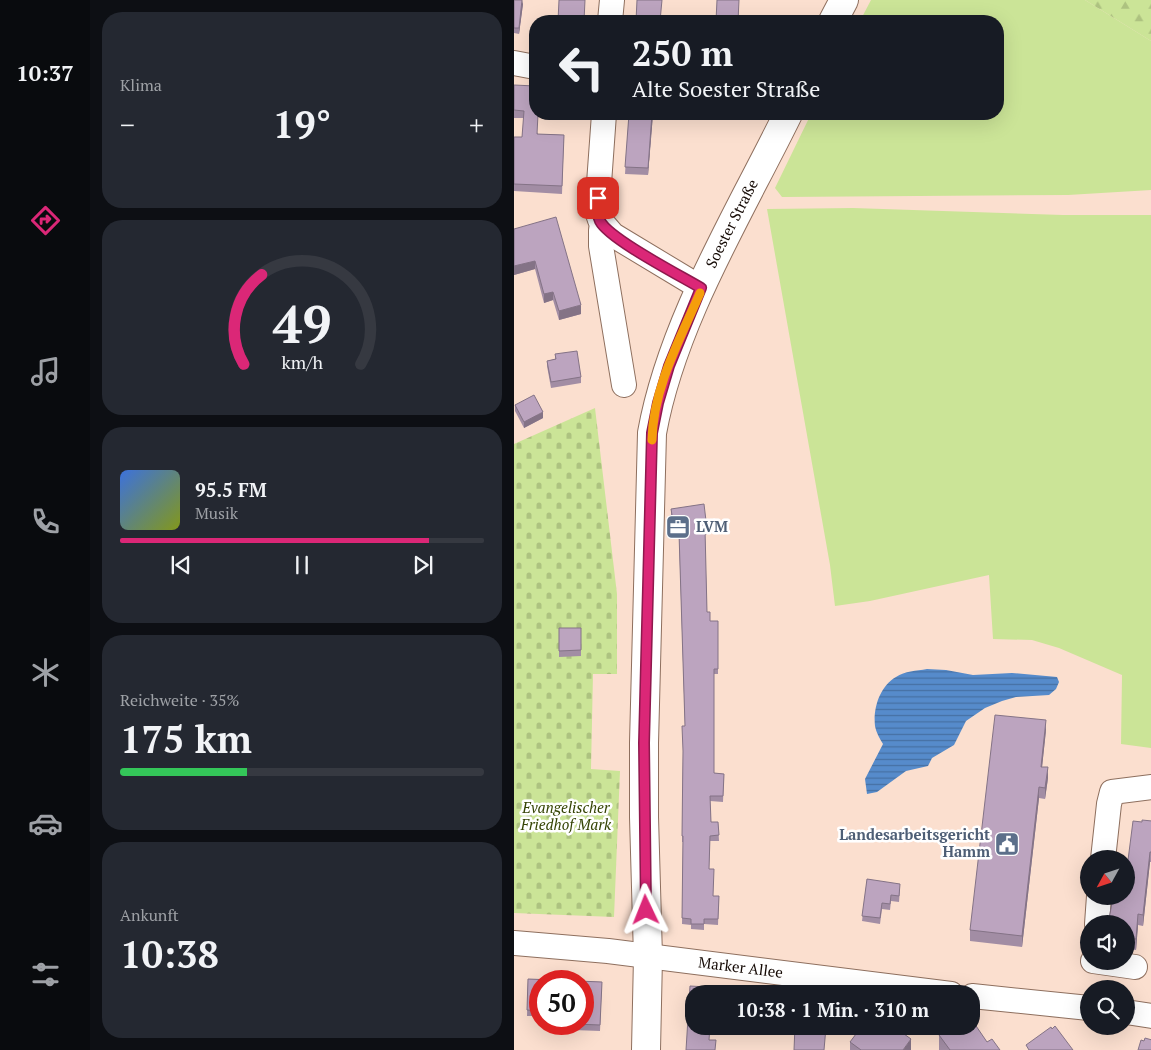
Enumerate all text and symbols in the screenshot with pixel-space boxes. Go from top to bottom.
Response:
text: 250 m [632,30,733,76]
icon: left [549,35,614,100]
text: 10:37 [16,58,74,87]
text: Klima [120,74,162,96]
text: Alte Soester Straße [632,74,820,103]
text: 19° [273,99,331,149]
text: − [120,106,135,143]
text: + [469,106,484,143]
street label: Soester Straße [700,175,762,271]
pin [577,177,619,219]
icon: arrive [584,184,612,212]
icon: directions [28,203,63,238]
text: 49 [273,289,331,358]
text: km/h [281,350,323,374]
icon: music [28,354,63,389]
text: 95.5 FM [195,477,267,502]
text: Musik [195,502,238,524]
icon: phone [28,504,63,539]
office icon: LVM [665,514,691,540]
place label: LVM [696,516,728,536]
icon: previous [167,551,195,579]
icon: pause [288,551,316,579]
icon: next [409,551,437,579]
icon: climate [28,655,63,690]
text: Reichweite · 35% [120,689,240,711]
text: 175 km [120,714,252,764]
park label: Evangelischer Friedhof Mark [520,797,612,834]
icon: car [28,806,63,841]
place label: Landesarbeitsgericht Hamm [839,824,990,861]
public building icon: Landesarbeitsgericht Hamm [994,831,1020,857]
north arrow [1080,850,1135,905]
map controls [1080,850,1135,1035]
position arrow [619,883,671,935]
text: Ankunft [120,904,179,926]
button: sound [1080,915,1135,970]
text: 10:38 [120,929,219,979]
street label: Marker Allee [697,951,784,982]
icon: filters [28,957,63,992]
speed limit sign: 50 [529,970,594,1035]
button: search [1080,980,1135,1035]
text: 10:38 · 1 Min. · 310 m [736,997,929,1022]

